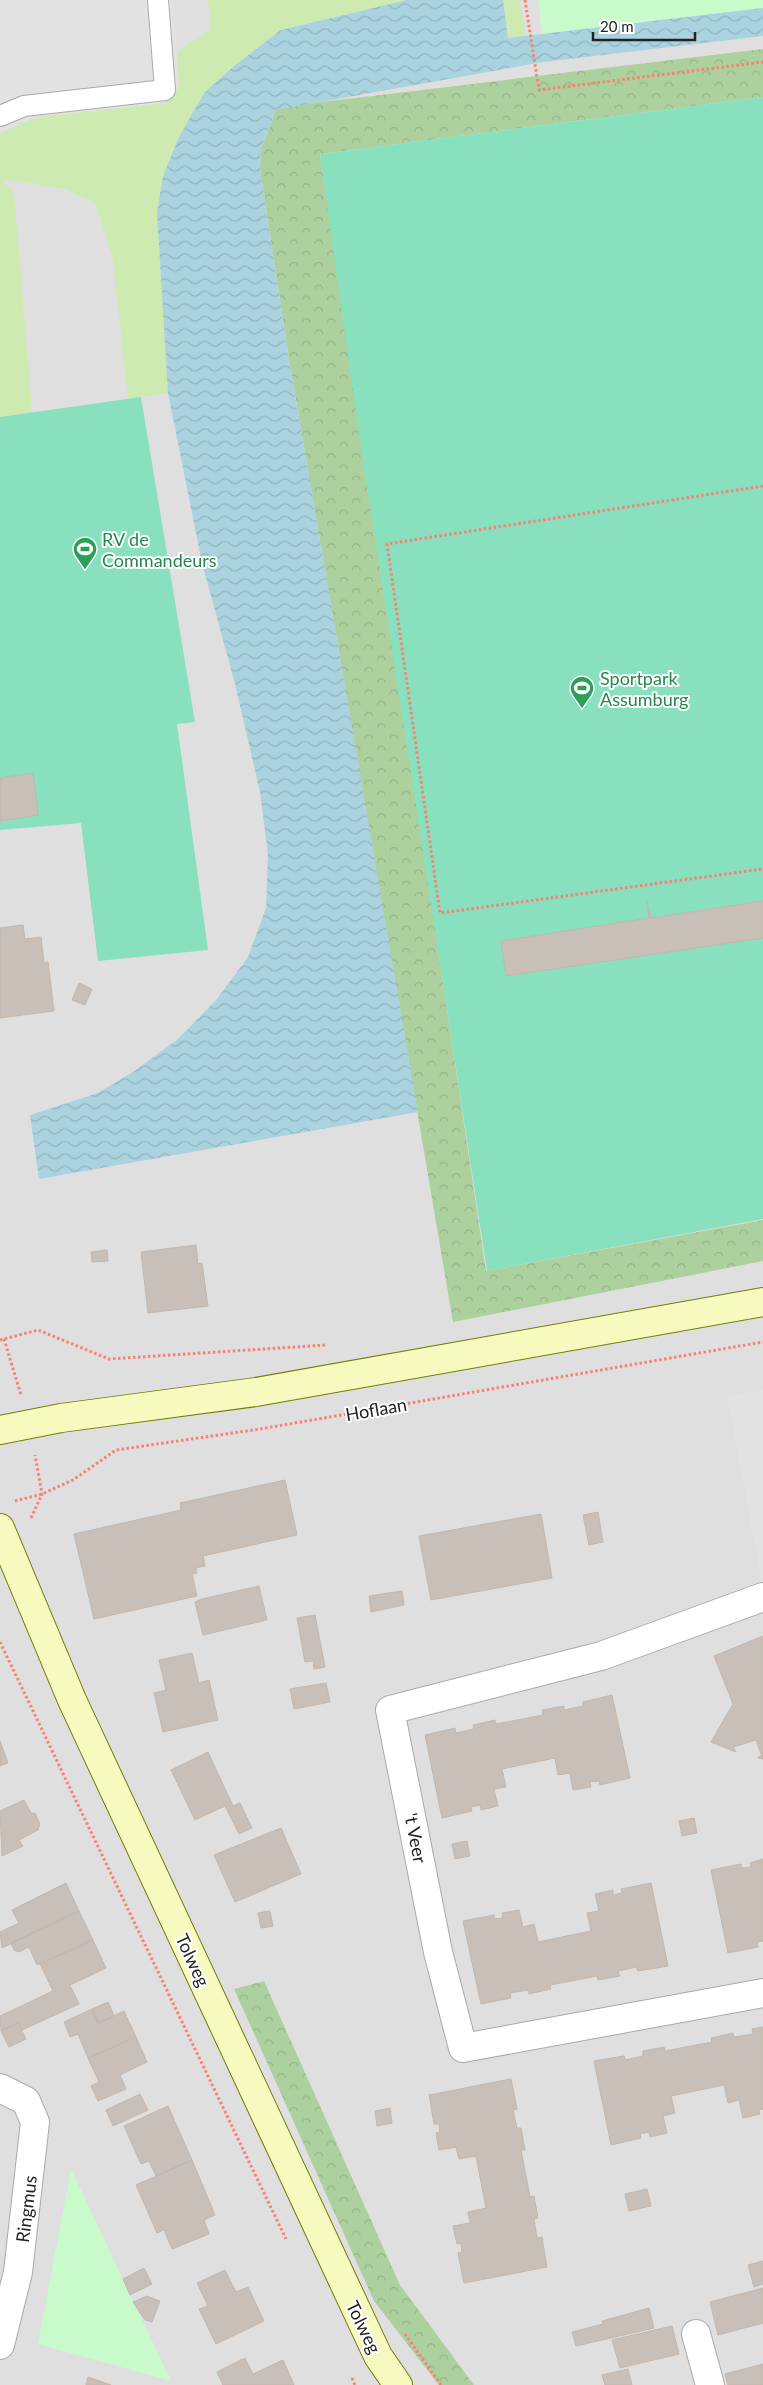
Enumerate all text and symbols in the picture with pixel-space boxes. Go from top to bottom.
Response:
scale bar [593,10,696,42]
text: 20 m [600,17,634,35]
place label: RV de Commandeurs [102,528,217,571]
sports icon: RV de Commandeurs [72,536,98,570]
place label: Sportpark Assumburg [600,667,688,710]
sports icon: Sportpark Assumburg [569,675,595,709]
street label: Hoflaan [344,1393,408,1425]
street label: 't Veer [400,1811,432,1865]
street label: Tolweg [171,1930,215,1990]
street label: Ringmus [11,2174,41,2244]
street label: Tolweg [342,2297,386,2357]

